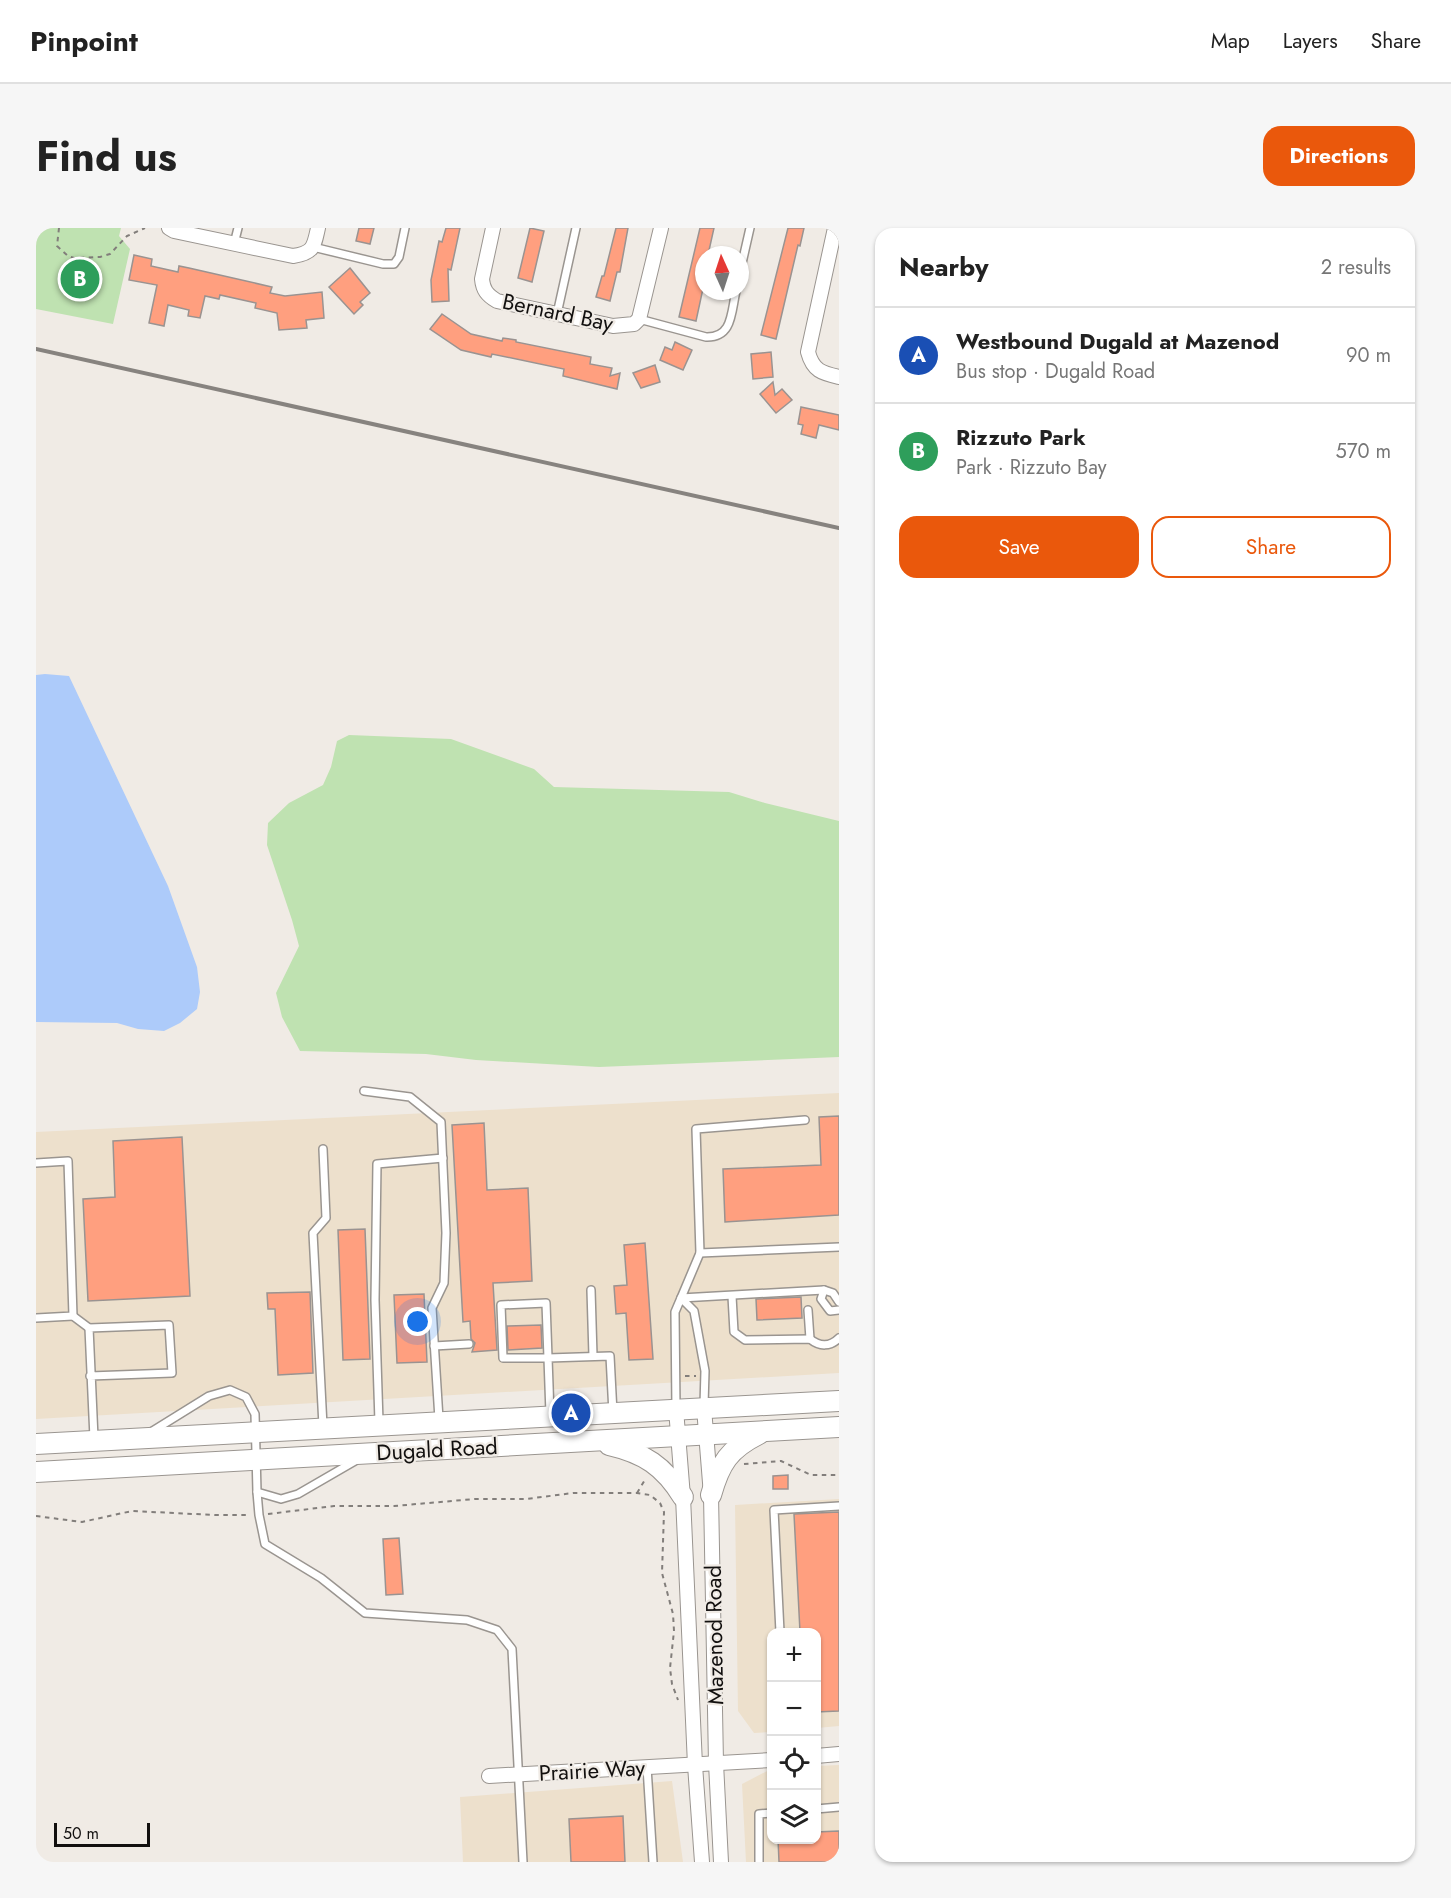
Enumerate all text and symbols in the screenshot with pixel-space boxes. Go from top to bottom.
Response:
text: Pinpoint [30,21,138,62]
text: Map [1211,26,1250,56]
text: Layers [1283,26,1338,56]
text: Share [1371,26,1421,56]
text: Find us [36,126,177,187]
button: Directions [1263,126,1415,186]
north arrow [695,246,749,300]
text: Nearby [899,248,988,286]
text: 2 results [1321,253,1391,282]
pin: B [60,256,99,302]
street label: Bernard Bay [500,285,617,339]
text: Westbound Dugald at Mazenod [956,325,1279,357]
text: A [911,341,926,370]
text: 90 m [1346,341,1391,370]
text: Bus stop · Dugald Road [956,357,1155,386]
text: Rizzuto Park [956,421,1086,453]
text: B [912,437,925,466]
text: 570 m [1336,437,1391,466]
text: Park · Rizzuto Bay [956,453,1107,482]
button: Save [899,516,1139,578]
button: Share [1151,516,1391,578]
your location [403,1307,432,1336]
pin: A [552,1390,590,1436]
street label: Dugald Road [376,1430,498,1468]
street label: Mazenod Road [697,1565,731,1705]
map controls [767,1628,821,1844]
button: + [767,1628,821,1682]
button: − [767,1682,821,1736]
button: locate [767,1736,821,1790]
street label: Prairie Way [538,1751,646,1789]
button: layers [767,1790,821,1844]
scale bar [54,1820,150,1848]
text: 50 m [63,1822,99,1845]

